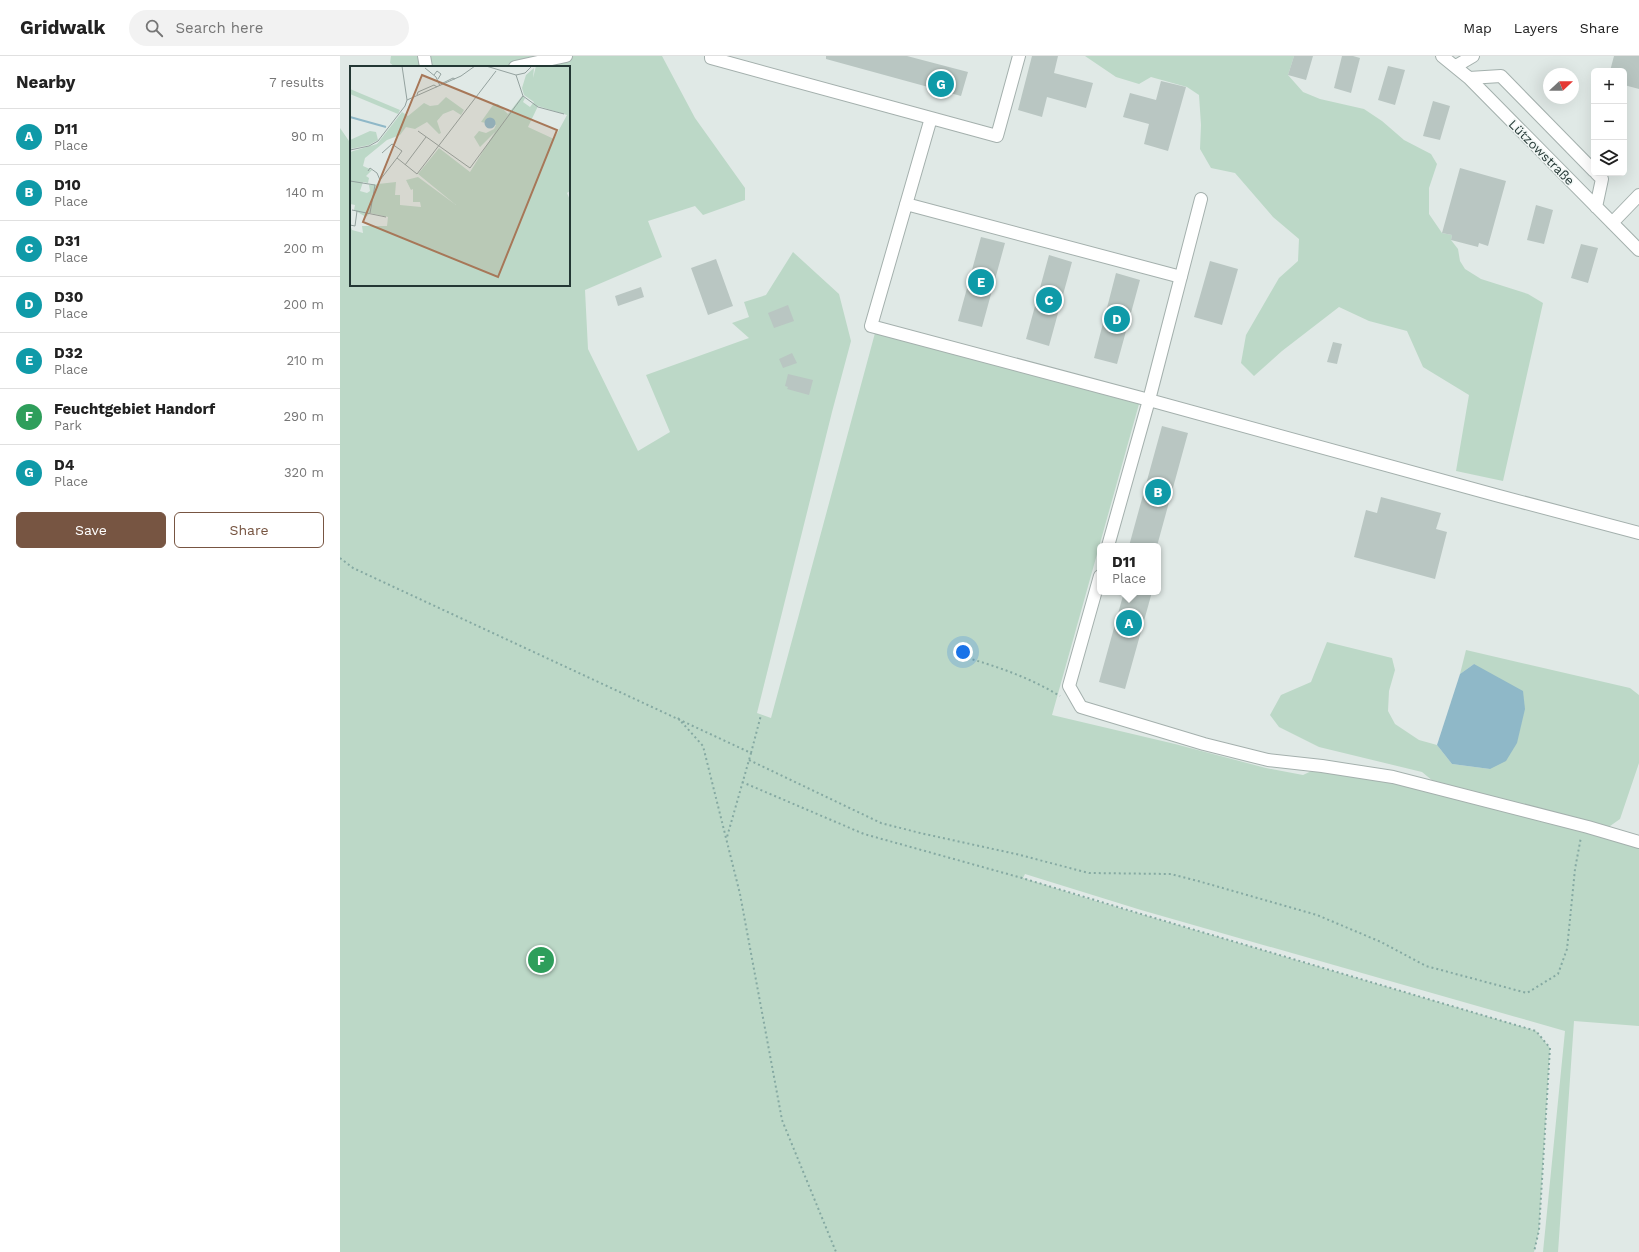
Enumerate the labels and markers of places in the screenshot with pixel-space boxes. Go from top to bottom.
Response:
pin: G [928,69,954,99]
pin: E [968,267,994,297]
pin: C [1036,285,1062,315]
pin: D [1104,304,1130,334]
pin: B [1145,477,1171,507]
pin: A [1116,608,1142,638]
pin: F [528,945,554,975]

